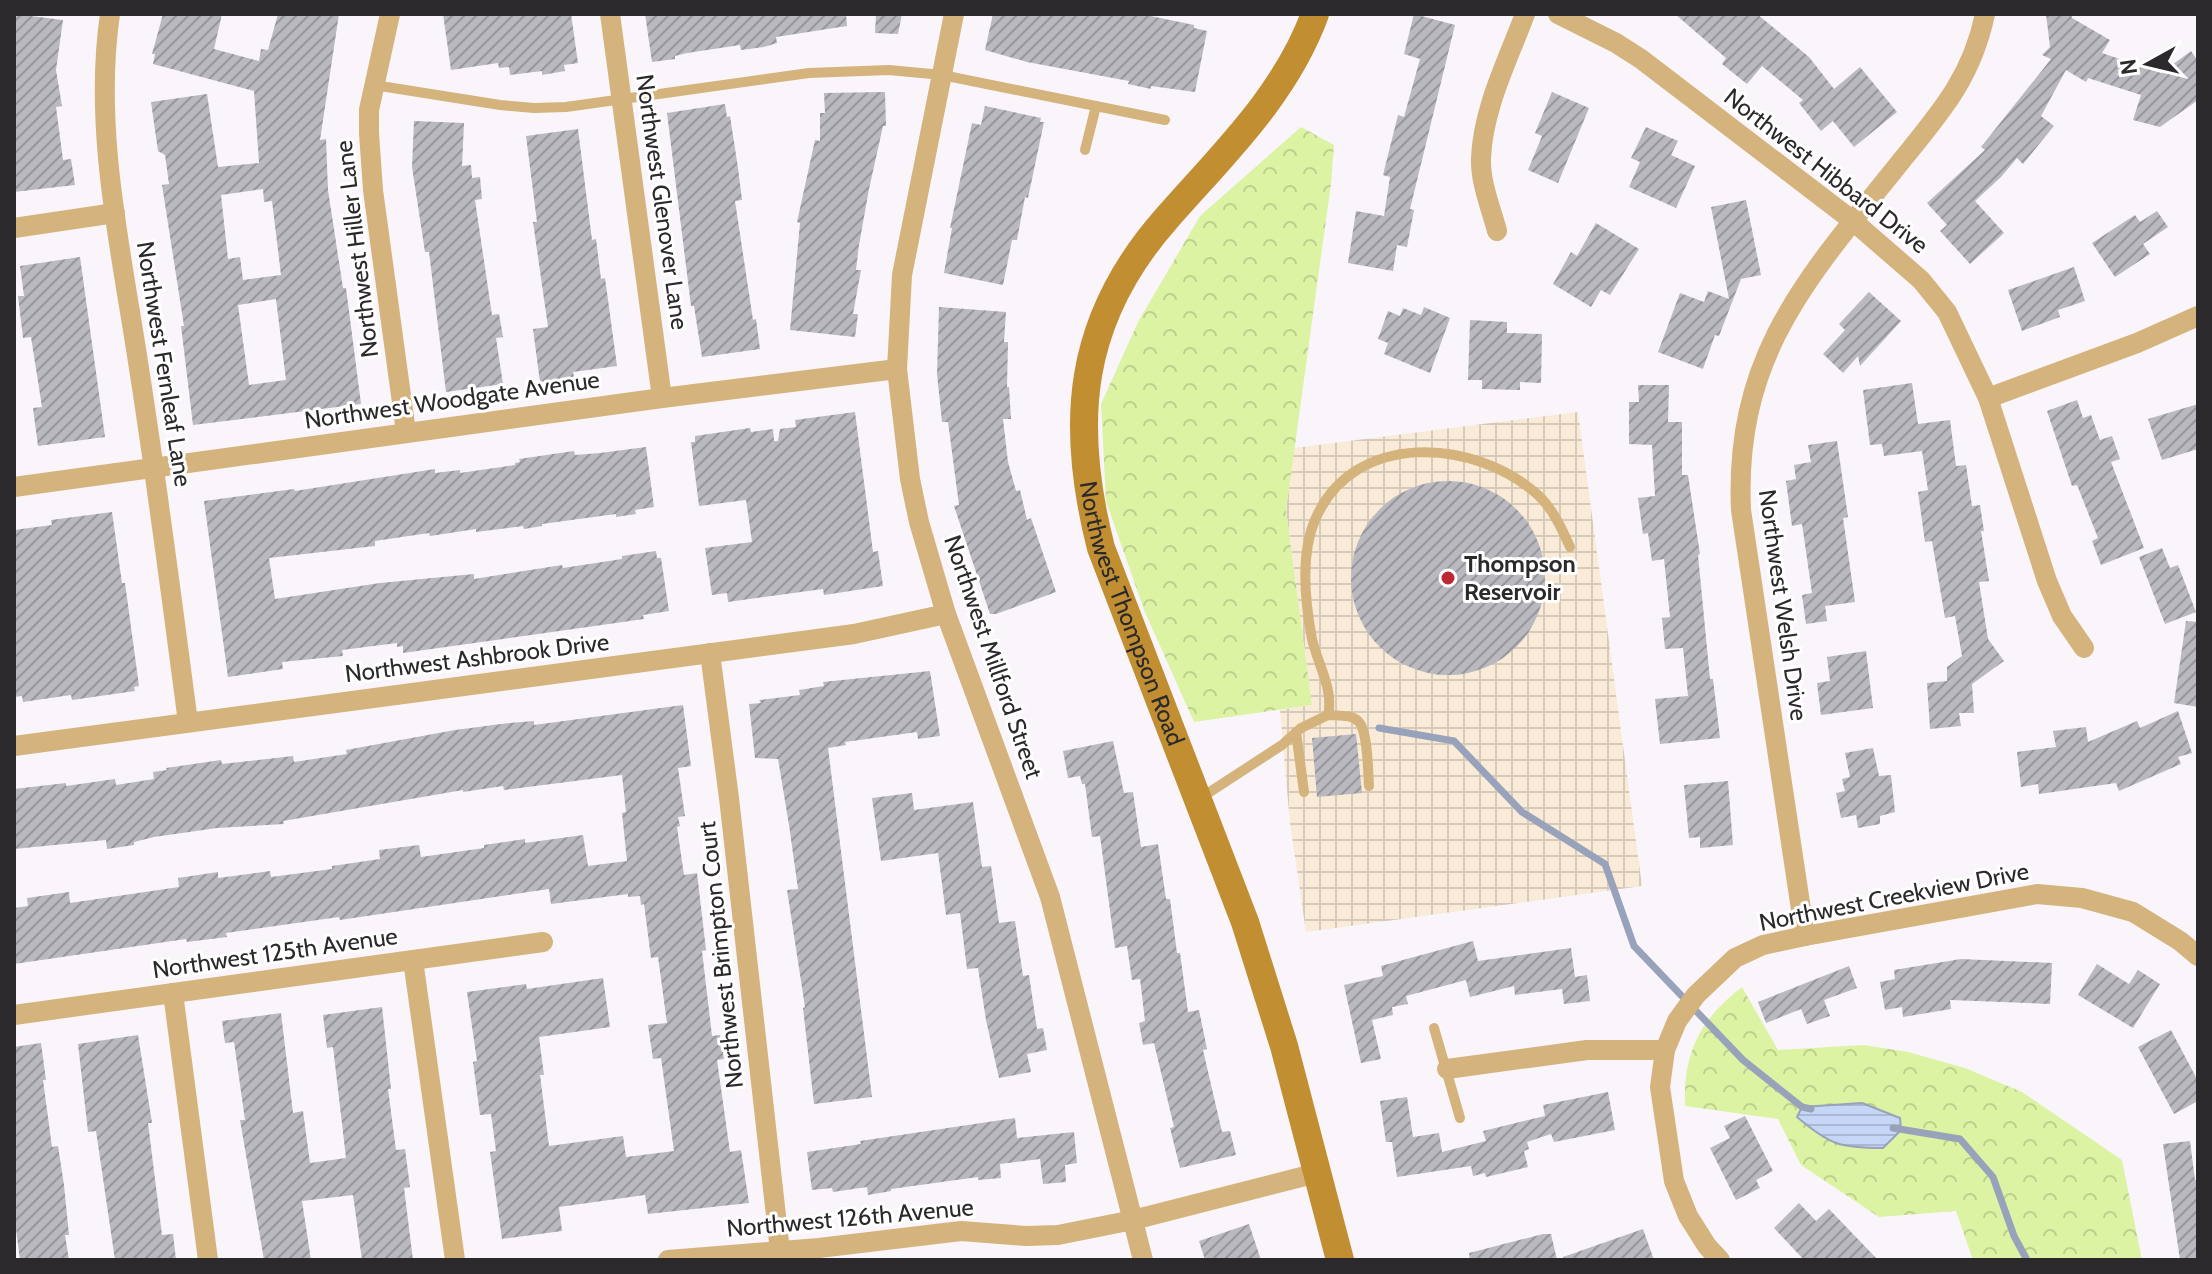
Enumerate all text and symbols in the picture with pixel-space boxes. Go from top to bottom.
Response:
north arrow [2108,24,2188,104]
text: N [2114,57,2143,76]
street label: Northwest Glenover Lane [630,72,695,331]
street label: Northwest Hibbard Drive [1718,82,1934,259]
street label: Northwest Hiller Lane [329,139,384,359]
street label: Northwest Fernleaf Lane [131,239,198,489]
street label: Northwest Woodgate Avenue [302,364,601,435]
street label: Northwest Thompson Road [1074,479,1191,750]
street label: Northwest Welsh Drive [1753,487,1814,722]
street label: Northwest Millford Street [938,531,1049,782]
place label: Thompson Reservoir [1464,549,1576,606]
marker: Thompson Reservoir [1439,569,1457,587]
street label: Northwest Ashbrook Drive [343,627,611,688]
street label: Northwest Brimpton Court [692,820,749,1090]
street label: Northwest Creekview Drive [1757,856,2031,937]
street label: Northwest 125th Avenue [150,921,399,984]
street label: Northwest 126th Avenue [725,1192,975,1243]

